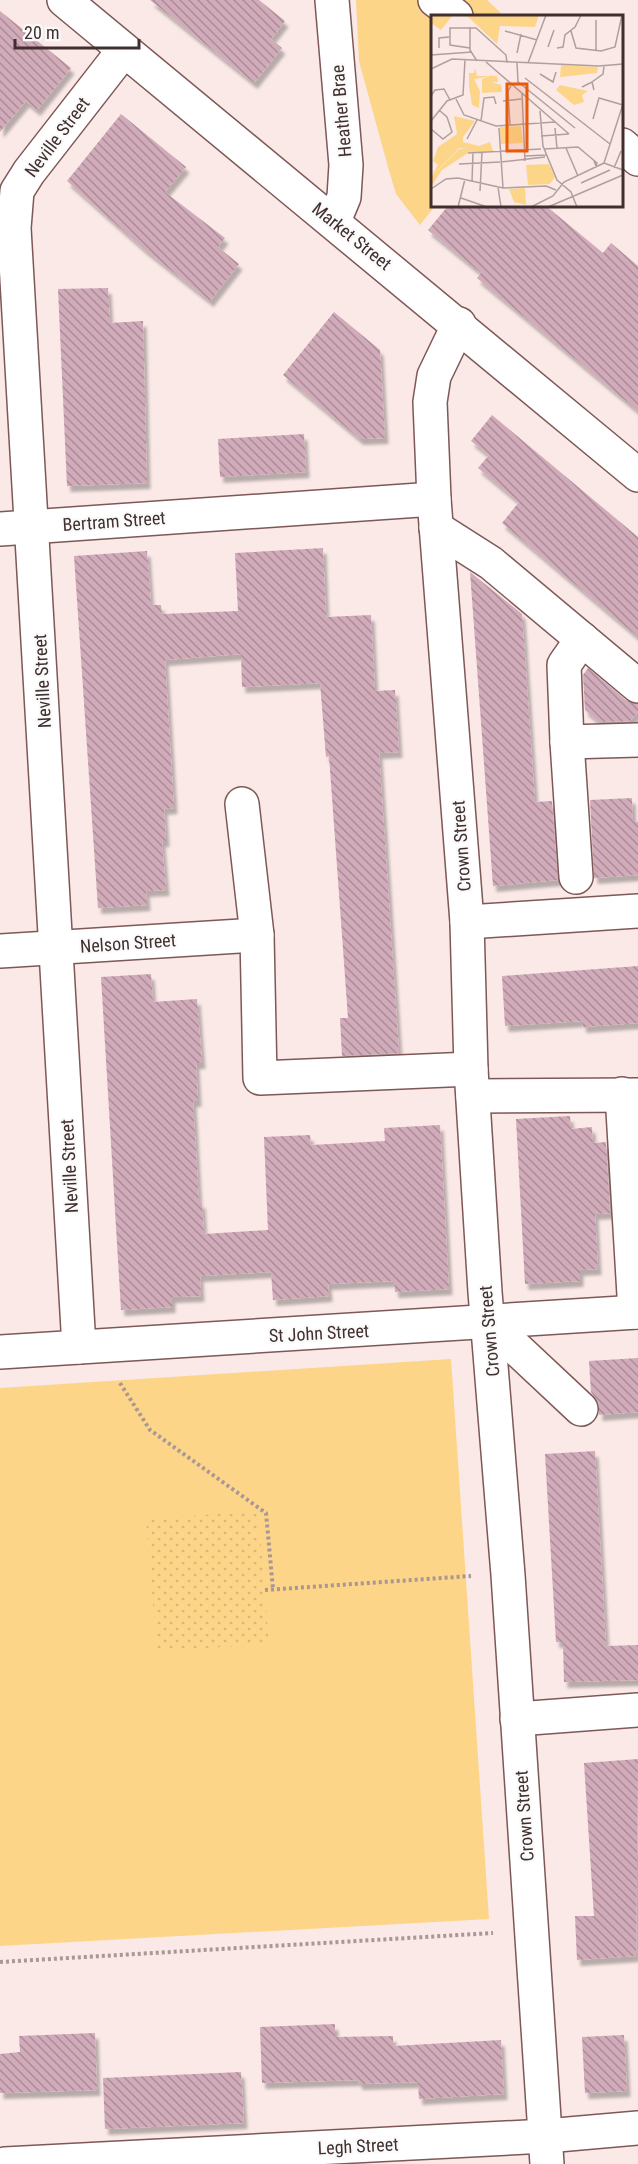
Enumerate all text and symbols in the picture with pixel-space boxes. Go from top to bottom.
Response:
scale bar [15,12,140,50]
inset map [431,15,623,207]
text: 20 m [24,22,59,43]
street label: Heather Brae [327,64,355,158]
street label: Neville Street [20,93,94,181]
street label: Market Street [308,198,396,274]
street label: Bertram Street [62,507,166,535]
street label: Neville Street [29,633,55,729]
street label: Crown Street [447,800,475,892]
street label: Nelson Street [79,929,177,957]
street label: Neville Street [56,1118,82,1214]
street label: Crown Street [475,1285,503,1377]
street label: St John Street [268,1320,370,1346]
street label: Crown Street [510,1770,538,1862]
street label: Legh Street [317,2133,399,2159]

